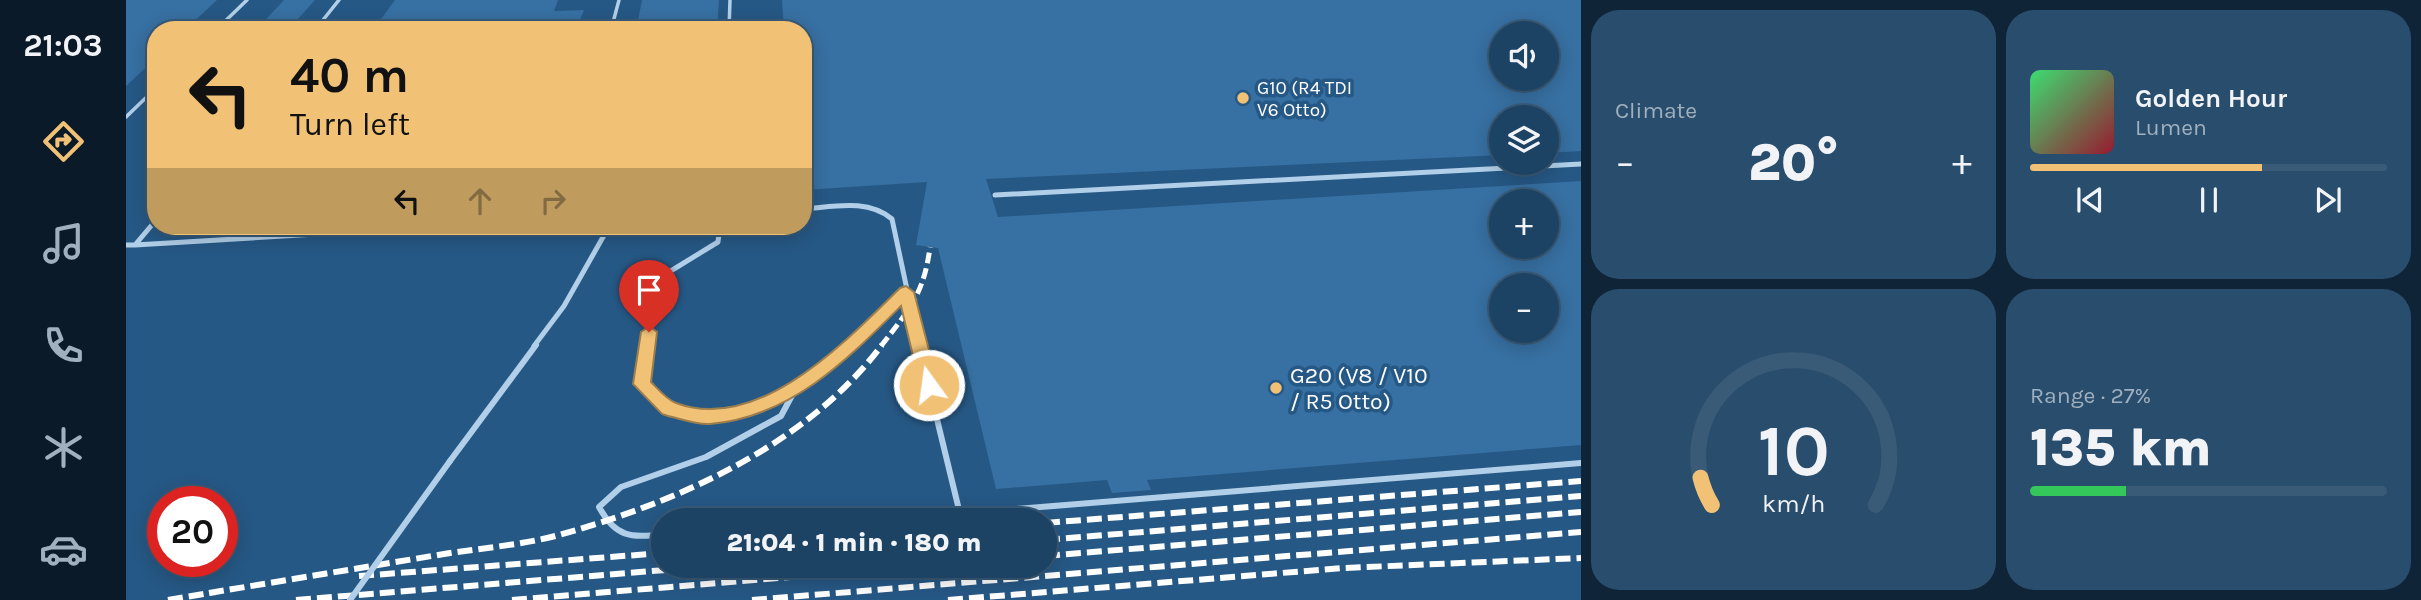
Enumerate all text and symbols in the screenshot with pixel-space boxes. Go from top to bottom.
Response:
map controls [1489,21,1559,343]
button: sound [1489,21,1559,91]
text: 21:03 [23,27,103,64]
text: 40 m [290,47,409,104]
icon: left [175,49,266,140]
place label: G10 (R4 TDI V6 Otto) [1257,77,1352,121]
text: Golden Hour [2135,83,2287,114]
marker: G10 (R4 TDI V6 Otto) [1235,90,1251,106]
text: Climate [1615,97,1697,124]
button: layers [1489,105,1559,175]
text: Turn left [290,106,410,143]
text: Lumen [2135,114,2207,141]
icon: directions [39,117,88,166]
text: 20° [1748,132,1839,193]
text: − [1615,140,1635,185]
text: + [1952,140,1972,185]
icon: previous [2071,181,2109,219]
icon: pause [2190,181,2228,219]
icon: next [2309,181,2347,219]
icon: left [388,182,426,220]
icon: ahead [461,182,499,220]
icon: right [534,182,572,220]
button: + [1489,189,1559,259]
icon: music [39,219,88,268]
pin [619,260,679,332]
icon: arrive [630,271,668,309]
button: − [1489,273,1559,343]
icon: phone [39,321,88,370]
position arrow [892,348,966,422]
place label: G20 (V8 / V10 / R5 Otto) [1290,362,1428,415]
marker: G20 (V8 / V10 / R5 Otto) [1268,380,1284,396]
text: Range · 27% [2030,382,2151,409]
text: 10 [1758,409,1830,494]
text: 135 km [2030,417,2212,478]
icon: climate [39,423,88,472]
speed limit sign: 20 [147,486,238,577]
text: km/h [1762,489,1825,518]
icon: car [39,525,88,574]
text: 21:04 · 1 min · 180 m [726,527,982,558]

